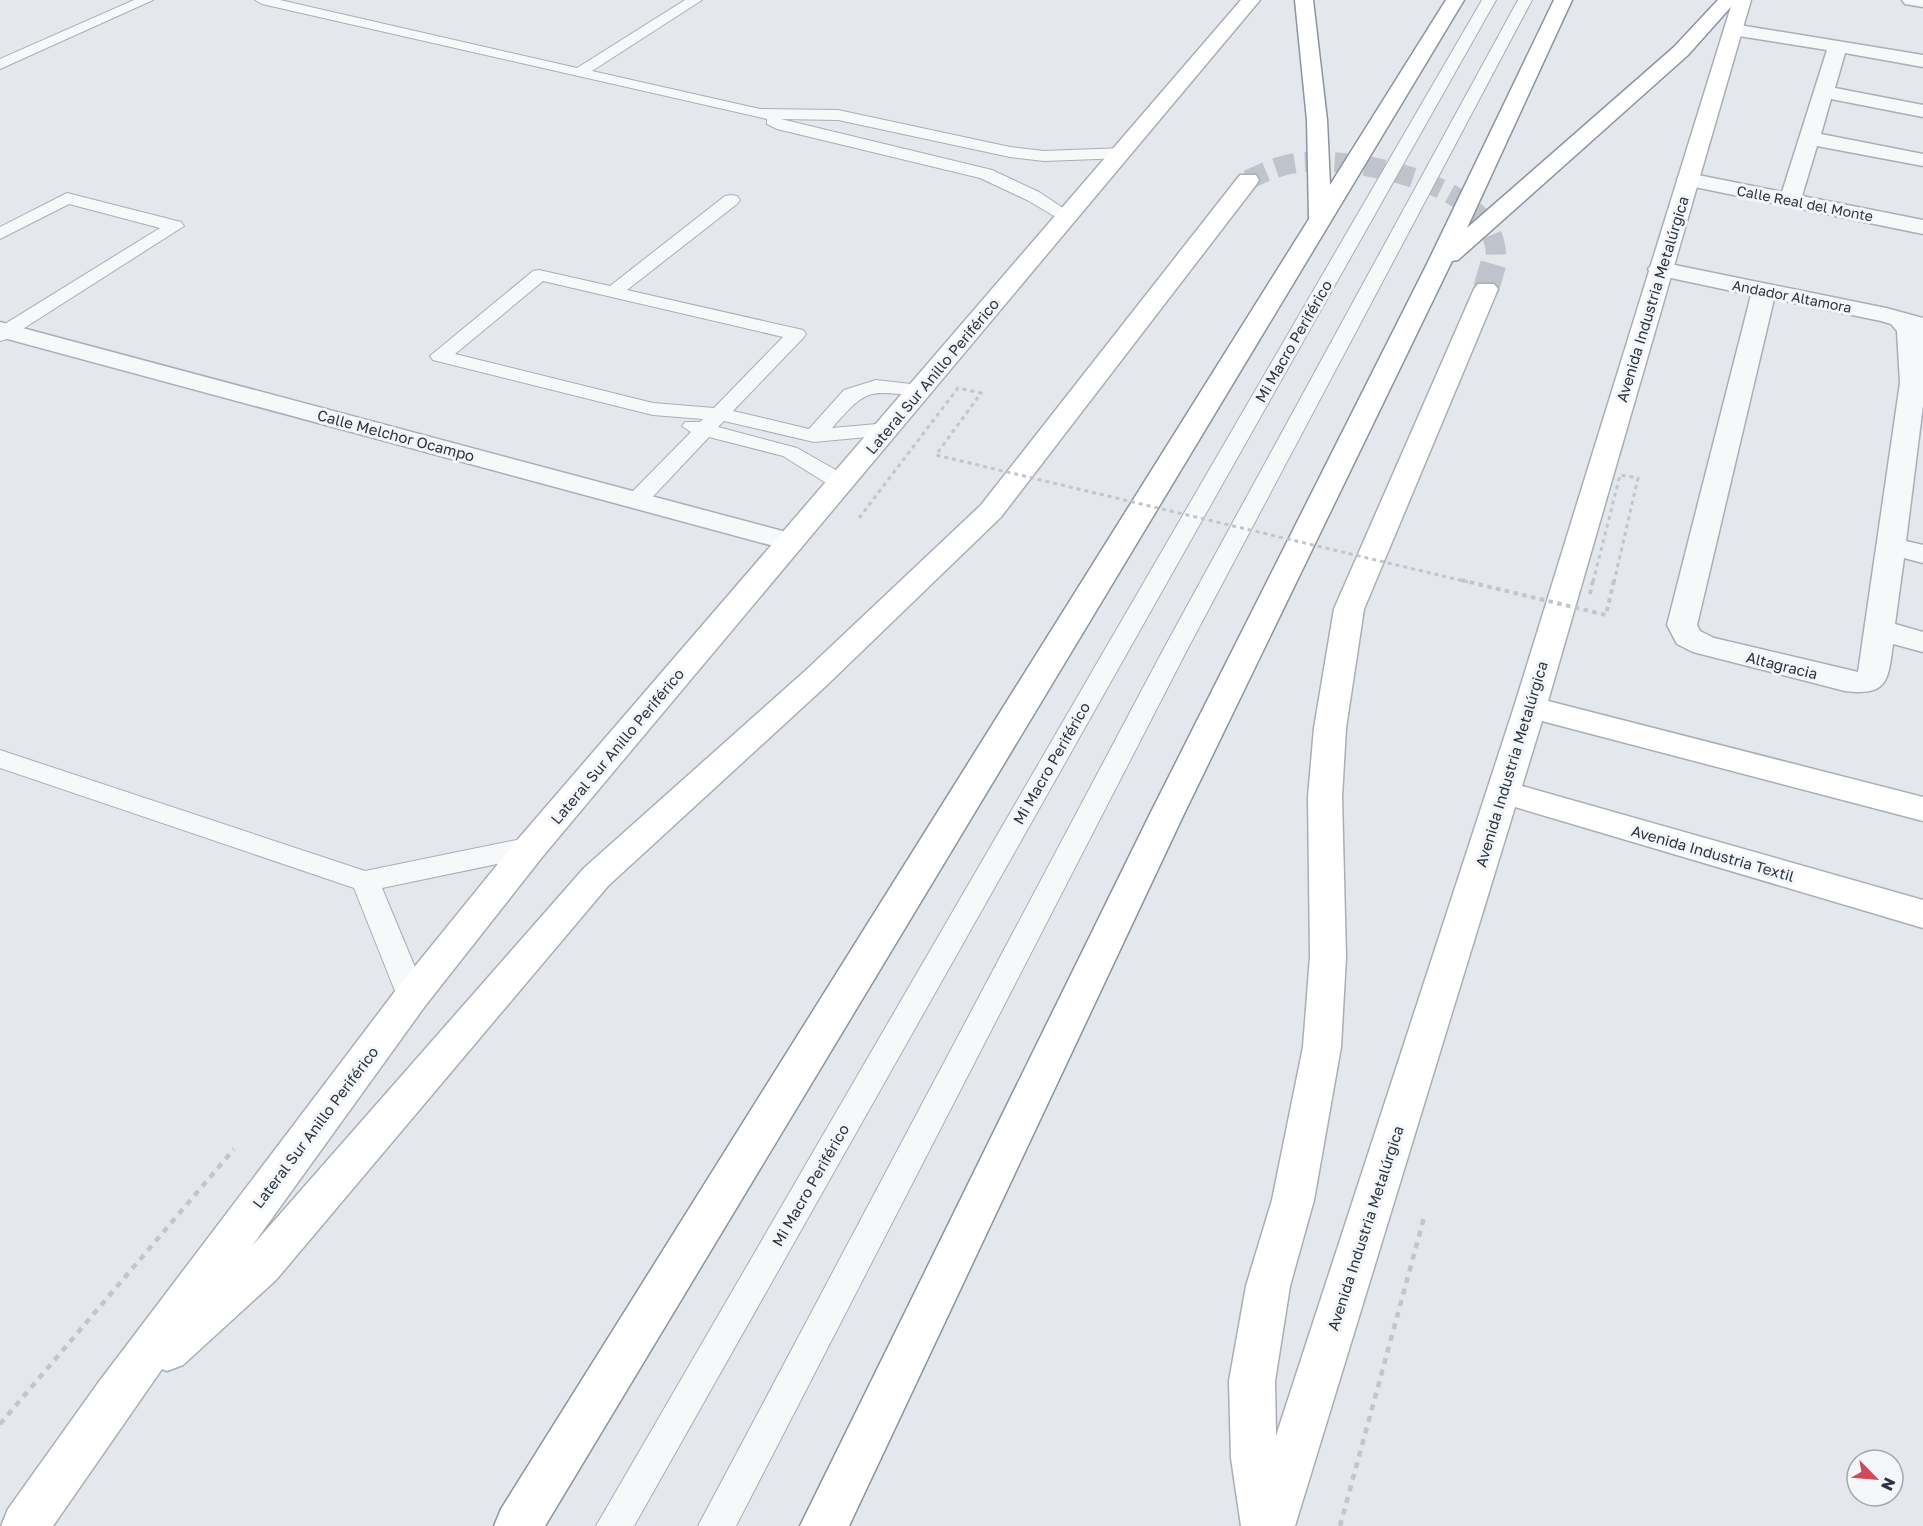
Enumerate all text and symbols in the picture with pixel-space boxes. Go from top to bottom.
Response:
street label: Calle Real del Monte [1735,181,1875,225]
street label: Avenida Industria Metalúrgica [1612,194,1692,404]
street label: Andador Altamora [1731,276,1853,316]
street label: Mi Macro Periférico [1251,277,1335,405]
street label: Lateral Sur Anillo Periférico [862,295,1002,457]
street label: Calle Melchor Ocampo [315,405,477,465]
street label: Altagracia [1745,647,1819,683]
street label: Avenida Industria Metalúrgica [1471,659,1551,869]
street label: Lateral Sur Anillo Periférico [547,665,687,827]
street label: Mi Macro Periférico [1009,699,1093,827]
street label: Avenida Industria Textil [1629,821,1797,885]
street label: Lateral Sur Anillo Periférico [248,1043,382,1211]
street label: Mi Macro Periférico [768,1121,852,1249]
street label: Avenida Industria Metalúrgica [1323,1123,1407,1333]
north arrow [1845,1448,1905,1508]
text: N [1877,1475,1900,1494]

